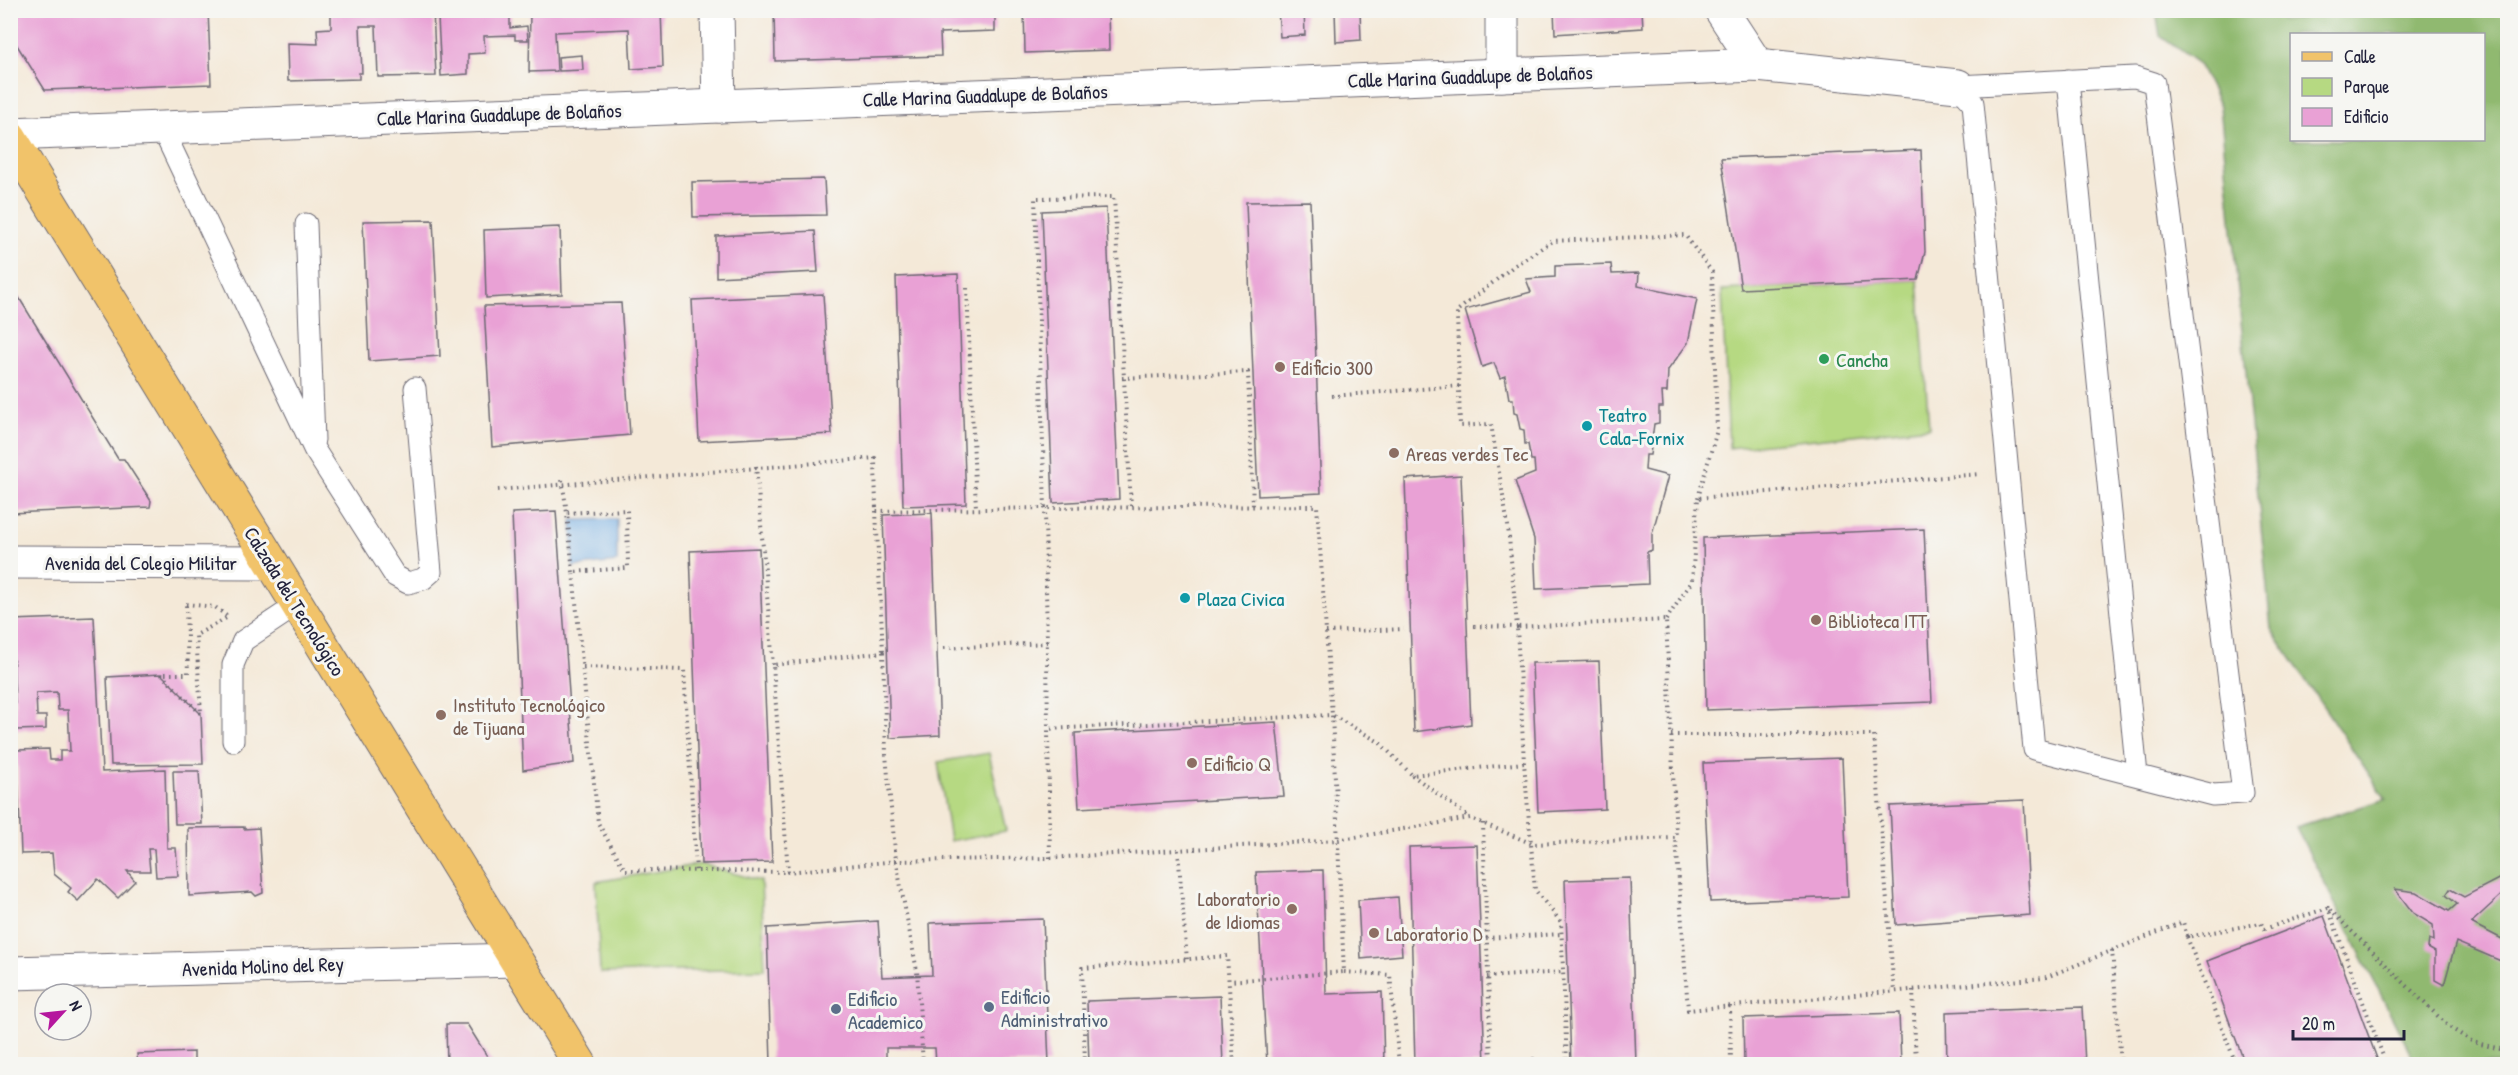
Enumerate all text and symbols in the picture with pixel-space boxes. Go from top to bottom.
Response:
legend [2290,33,2485,141]
text: Calle [2344,44,2376,69]
street label: Calle Marina Guadalupe de Bolaños [1347,58,1593,94]
text: Parque [2344,74,2389,99]
street label: Calle Marina Guadalupe de Bolaños [862,77,1108,113]
street label: Calle Marina Guadalupe de Bolaños [376,96,622,132]
text: Edificio [2344,104,2388,129]
place label: Cancha [1836,346,1888,373]
marker: Cancha [1817,352,1831,366]
place label: Edificio 300 [1292,354,1373,381]
marker: Edificio 300 [1273,360,1287,374]
place label: Teatro Cala-Fornix [1599,401,1685,451]
marker: Teatro Cala-Fornix [1580,419,1594,433]
place label: Areas verdes Tec [1406,440,1529,467]
marker: Areas verdes Tec [1387,446,1401,460]
street label: Calzada del Tecnológico [238,521,352,681]
street label: Avenida del Colegio Militar [45,549,237,576]
place label: Plaza Civica [1197,585,1284,612]
marker: Plaza Civica [1178,591,1192,605]
place label: Biblioteca ITT [1828,607,1928,634]
marker: Biblioteca ITT [1809,613,1823,627]
place label: Instituto Tecnológico de Tijuana [453,691,605,741]
marker: Instituto Tecnológico de Tijuana [434,708,448,722]
place label: Edificio Q [1204,750,1271,777]
marker: Edificio Q [1185,756,1199,770]
place label: Laboratorio de Idiomas [1198,885,1280,935]
marker: Laboratorio de Idiomas [1285,902,1299,916]
place label: Laboratorio D [1386,920,1483,947]
marker: Laboratorio D [1367,926,1381,940]
street label: Avenida Molino del Rey [182,950,344,982]
north arrow [33,982,93,1042]
place label: Edificio Administrativo [1001,983,1108,1033]
place label: Edificio Academico [848,985,923,1035]
text: N [65,996,88,1014]
marker: Edificio Administrativo [982,1000,996,1014]
marker: Edificio Academico [829,1002,843,1016]
scale bar [2293,1003,2404,1041]
text: 20 m [2302,1011,2335,1036]

